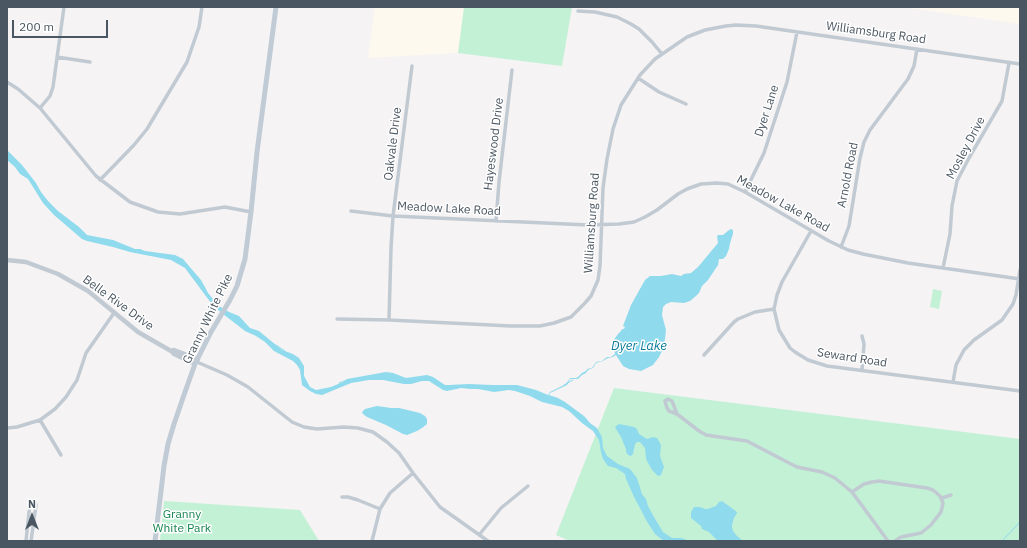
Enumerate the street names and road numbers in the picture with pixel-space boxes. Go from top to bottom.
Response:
street label: Williamsburg Road [825,19,927,47]
street label: Dyer Lane [752,83,782,139]
street label: Hayeswood Drive [481,97,507,191]
street label: Oakvale Drive [381,107,405,181]
street label: Mosley Drive [943,114,989,182]
street label: Arnold Road [835,141,861,209]
street label: Williamsburg Road [581,172,603,274]
street label: Meadow Lake Road [734,173,832,235]
street label: Meadow Lake Road [397,199,501,219]
street label: Belle Rive Drive [80,272,156,334]
street label: Granny White Pike [180,272,236,366]
street label: Seward Road [816,345,888,371]

